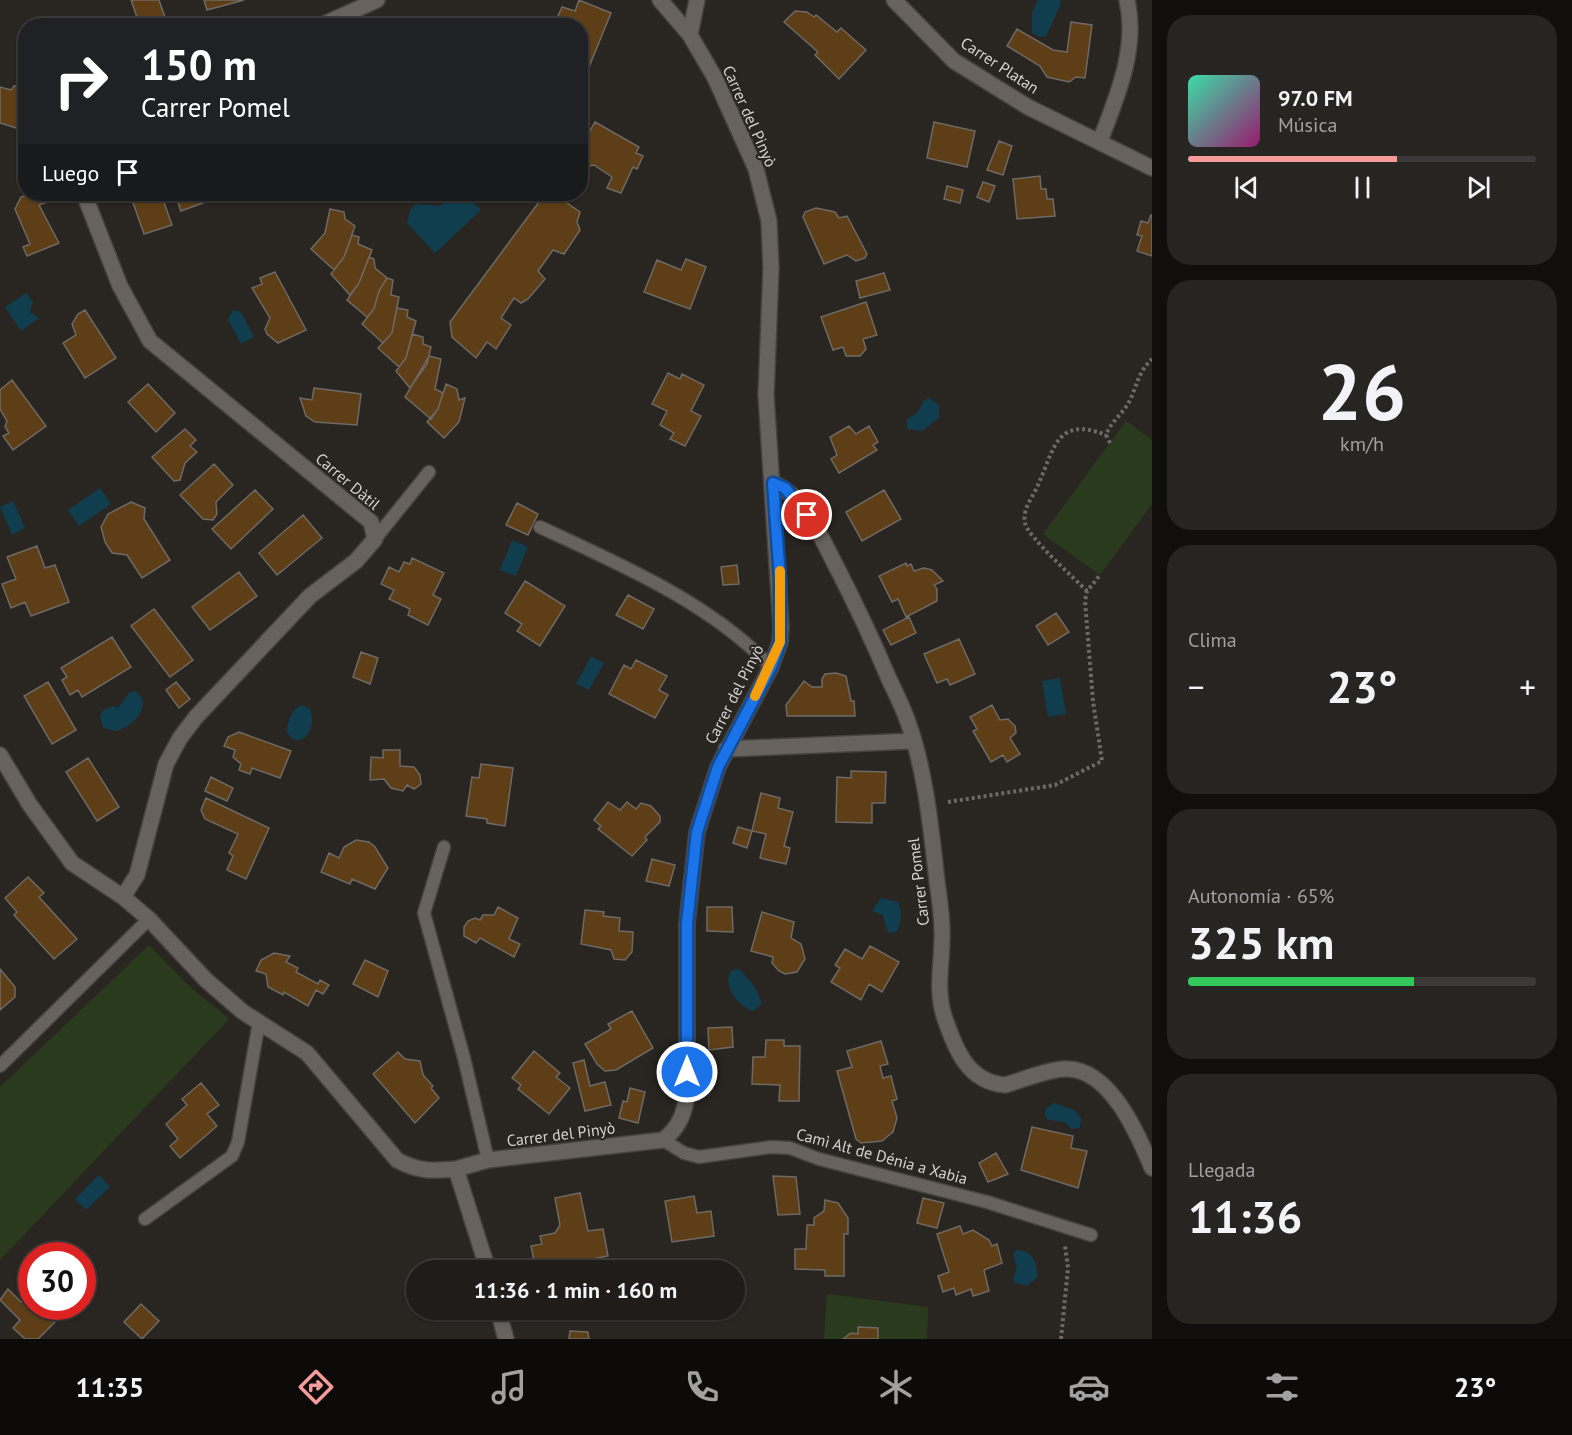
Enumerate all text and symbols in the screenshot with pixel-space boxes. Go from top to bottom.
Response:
street label: Carrer Platan [957,32,1043,98]
text: 150 m [141,37,257,92]
icon: right [42,42,120,120]
street label: Carrer del Pinyò [719,62,781,170]
text: 97.0 FM [1278,84,1353,112]
text: Carrer Pomel [141,90,290,124]
text: Música [1278,112,1337,138]
icon: arrive [111,156,144,189]
text: Luego [42,159,99,187]
icon: previous [1230,171,1263,204]
icon: pause [1346,171,1379,204]
icon: next [1462,171,1495,204]
text: 26 [1318,341,1406,442]
text: km/h [1340,431,1384,457]
street label: Carrer Dàtil [312,448,385,514]
pin [781,489,832,540]
icon: arrive [790,498,823,531]
text: Clima [1188,627,1237,653]
street label: Carrer del Pinyò [700,641,768,747]
text: 23° [1327,657,1397,715]
text: − [1188,665,1205,708]
text: + [1519,665,1536,708]
street label: Carrer Pomel [903,837,933,927]
text: Autonomía · 65% [1188,883,1334,909]
text: 325 km [1188,913,1334,971]
position arrow [655,1040,719,1104]
street label: Carrer del Pinyò [506,1117,616,1151]
street label: Camì Alt de Dénia a Xabia [794,1124,970,1188]
text: Llegada [1188,1157,1255,1183]
text: 11:36 [1188,1187,1302,1245]
speed limit sign: 30 [18,1242,96,1320]
text: 11:36 · 1 min · 160 m [474,1276,677,1304]
icon: directions [295,1366,337,1408]
icon: music [488,1366,530,1408]
icon: phone [681,1366,723,1408]
icon: climate [875,1366,917,1408]
icon: car [1068,1366,1110,1408]
icon: filters [1261,1366,1303,1408]
text: 11:35 [76,1370,144,1404]
text: 23° [1454,1370,1496,1404]

